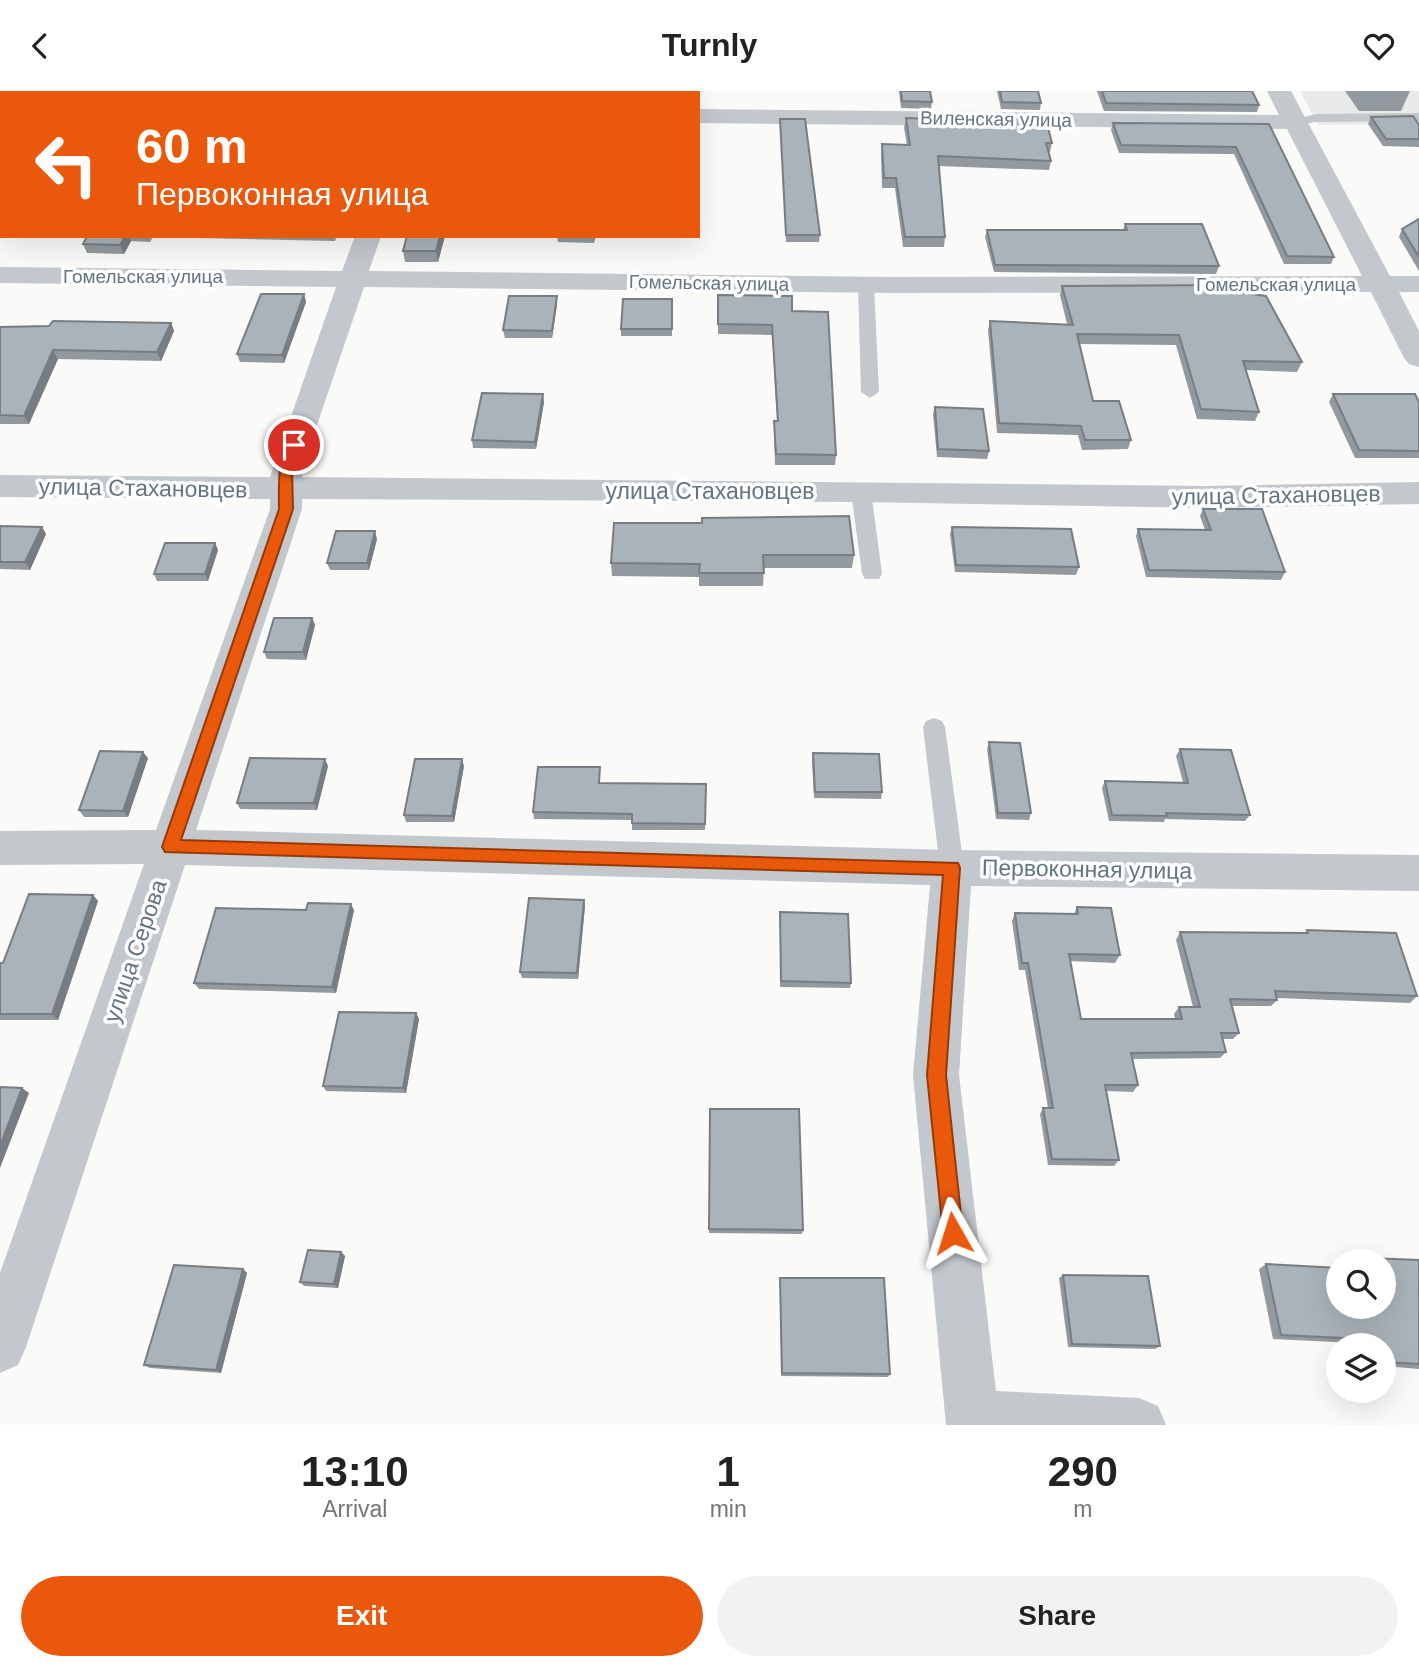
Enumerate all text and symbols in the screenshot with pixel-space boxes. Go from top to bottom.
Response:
icon: back [21,27,59,65]
text: Turnly [662,27,757,63]
icon: heart [1360,27,1398,65]
street label: Виленская улица [920,107,1073,131]
icon: left [21,119,112,210]
text: 60 m [136,119,248,173]
text: Первоконная улица [136,176,429,212]
street label: Гомельская улица [63,266,224,287]
street label: Гомельская улица [629,271,790,295]
street label: Гомельская улица [1196,274,1357,295]
pin [264,415,324,475]
icon: arrive [275,426,313,464]
street label: улица Стахановцев [38,473,248,503]
street label: улица Стахановцев [606,478,814,504]
street label: улица Стахановцев [1171,480,1381,510]
street label: Первоконная улица [982,854,1193,884]
street label: улица Серова [98,876,172,1026]
position arrow [916,1196,990,1270]
map controls [1326,1249,1396,1403]
button: search [1326,1249,1396,1319]
button: layers [1326,1333,1396,1403]
text: 13:10 [301,1448,409,1495]
text: 1 [716,1448,740,1495]
text: 290 [1048,1448,1118,1495]
text: Arrival [322,1496,387,1522]
text: min [710,1496,747,1522]
text: m [1073,1496,1092,1522]
button: Exit [21,1576,703,1656]
button: Share [717,1576,1398,1656]

